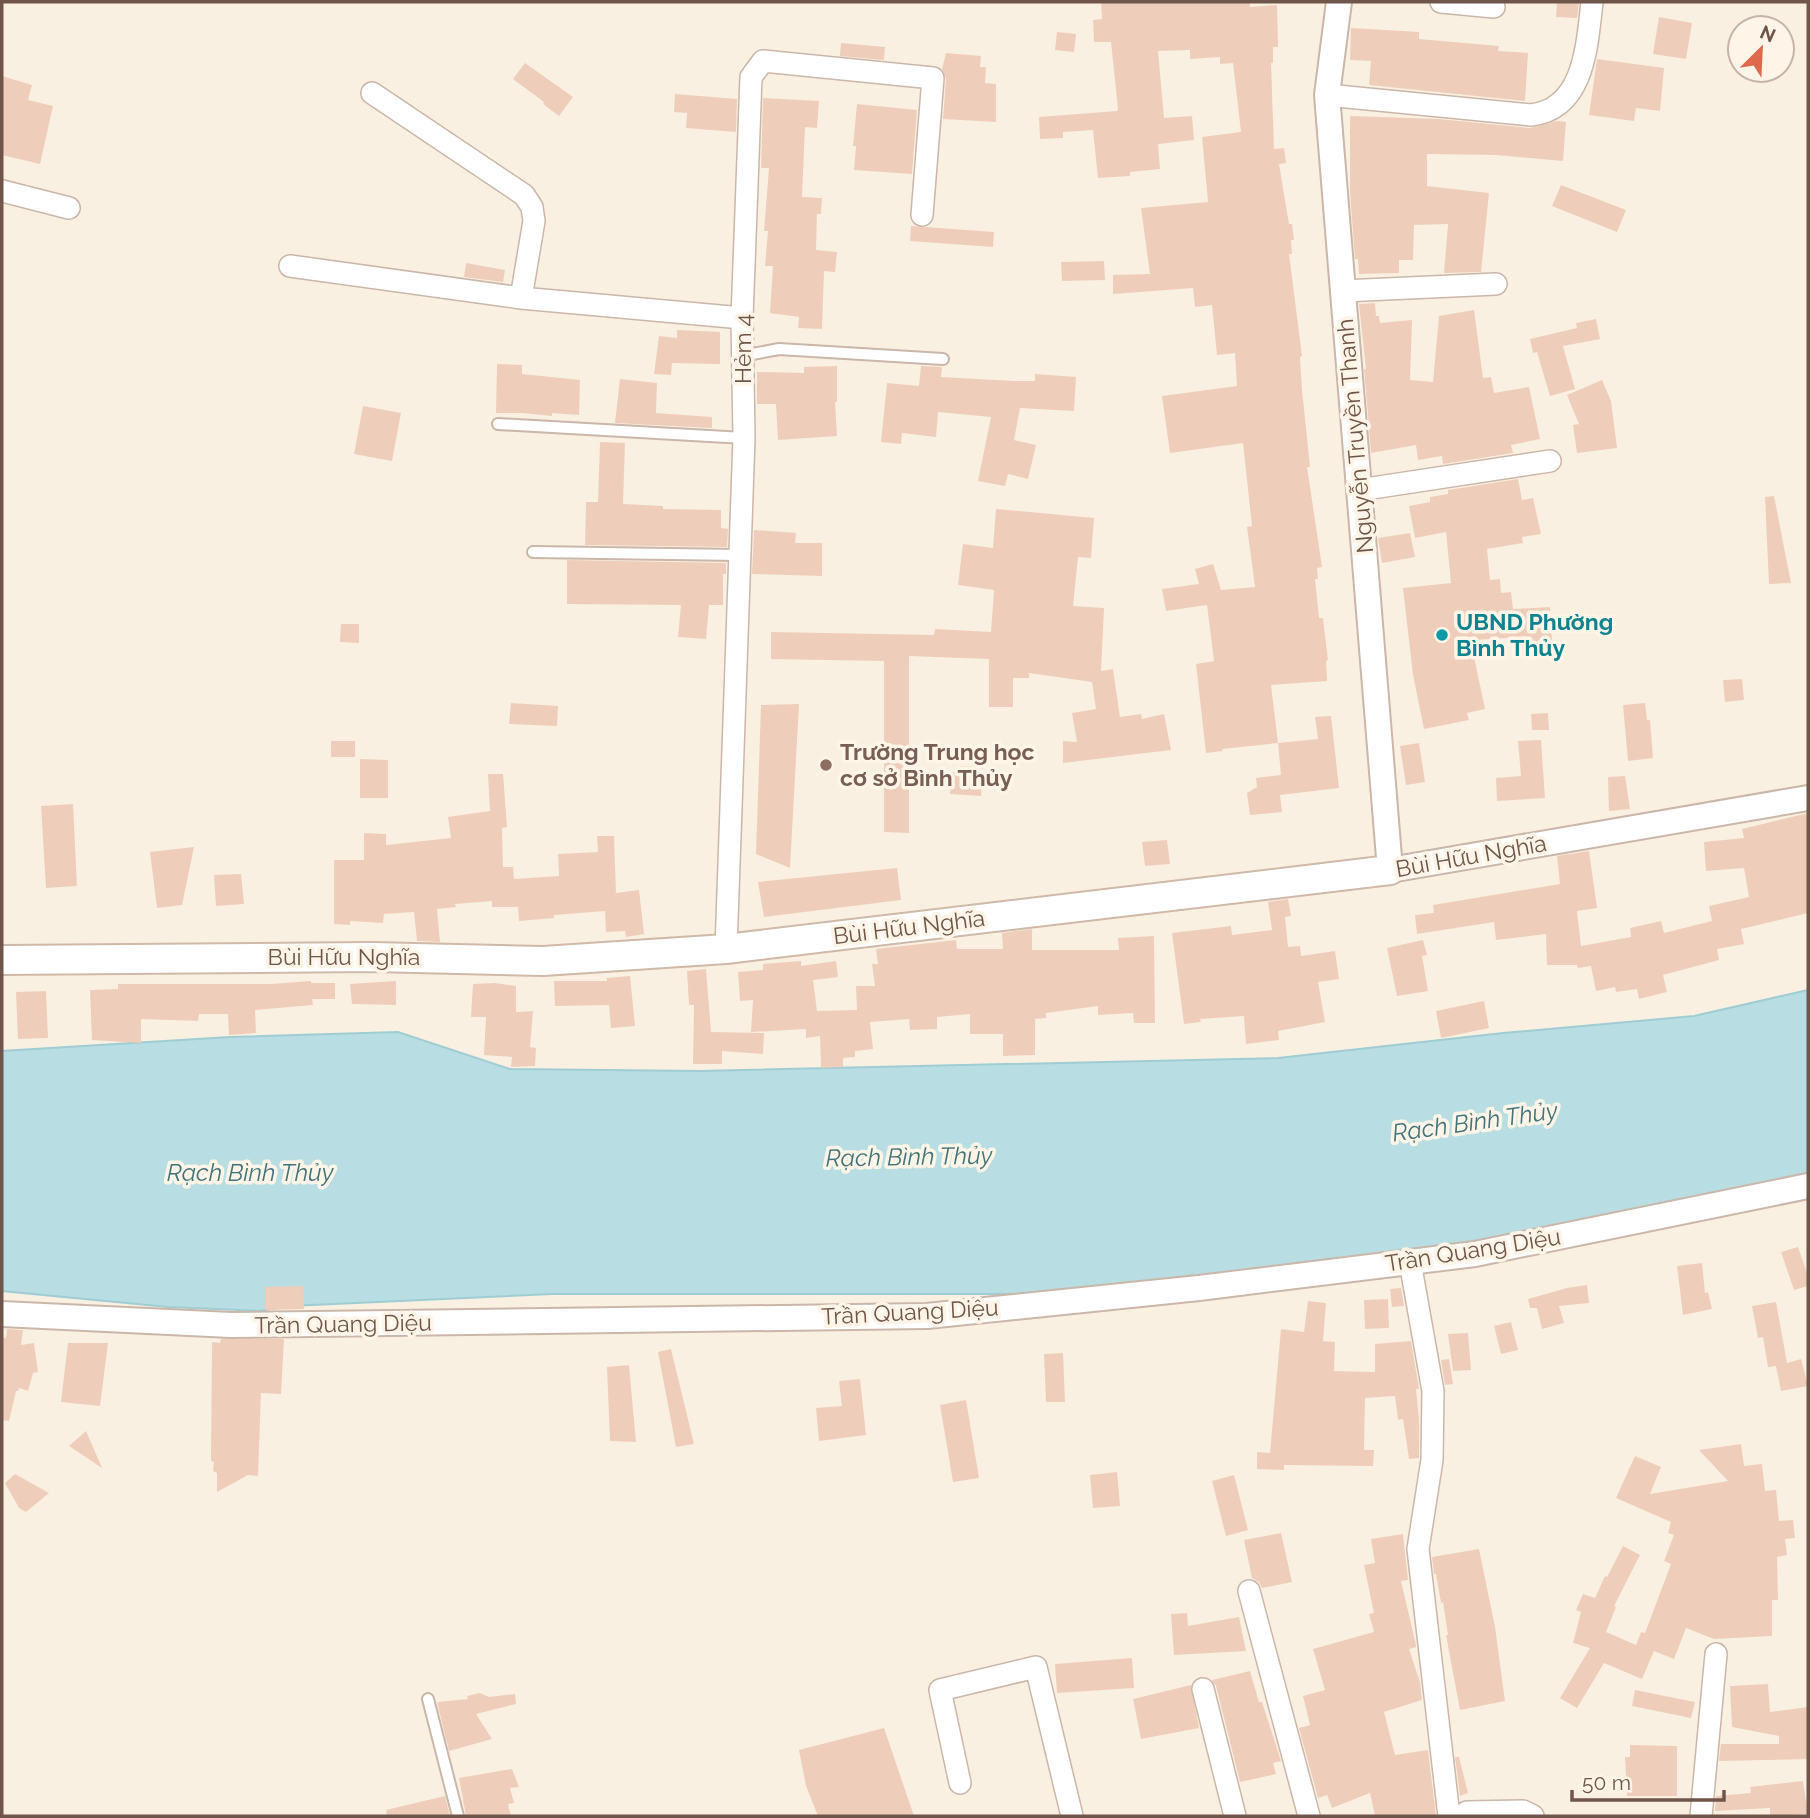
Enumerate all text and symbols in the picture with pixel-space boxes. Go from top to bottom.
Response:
north arrow [1726,14,1796,84]
text: N [1757,20,1779,46]
street label: Hẻm 4 [729,314,756,384]
street label: Nguyễn Truyền Thanh [1331,318,1378,554]
place label: UBND Phường Bình Thủy [1456,608,1613,661]
marker: UBND Phường Bình Thủy [1434,627,1450,643]
place label: Trường Trung học cơ sở Bình Thủy [840,738,1034,791]
marker: Trường Trung học cơ sở Bình Thủy [818,757,834,773]
street label: Bùi Hữu Nghĩa [1393,829,1548,882]
street label: Bùi Hữu Nghĩa [831,904,986,949]
street label: Bùi Hữu Nghĩa [268,943,420,970]
water label: Rạch Bình Thủy [1390,1095,1561,1147]
water label: Rạch Bình Thủy [825,1141,994,1172]
water label: Rạch Bình Thủy [167,1158,335,1187]
street label: Trần Quang Diệu [1383,1222,1563,1277]
street label: Trần Quang Diệu [821,1293,999,1330]
street label: Trần Quang Diệu [254,1308,432,1339]
scale bar [1572,1758,1724,1802]
text: 50 m [1582,1770,1631,1795]

